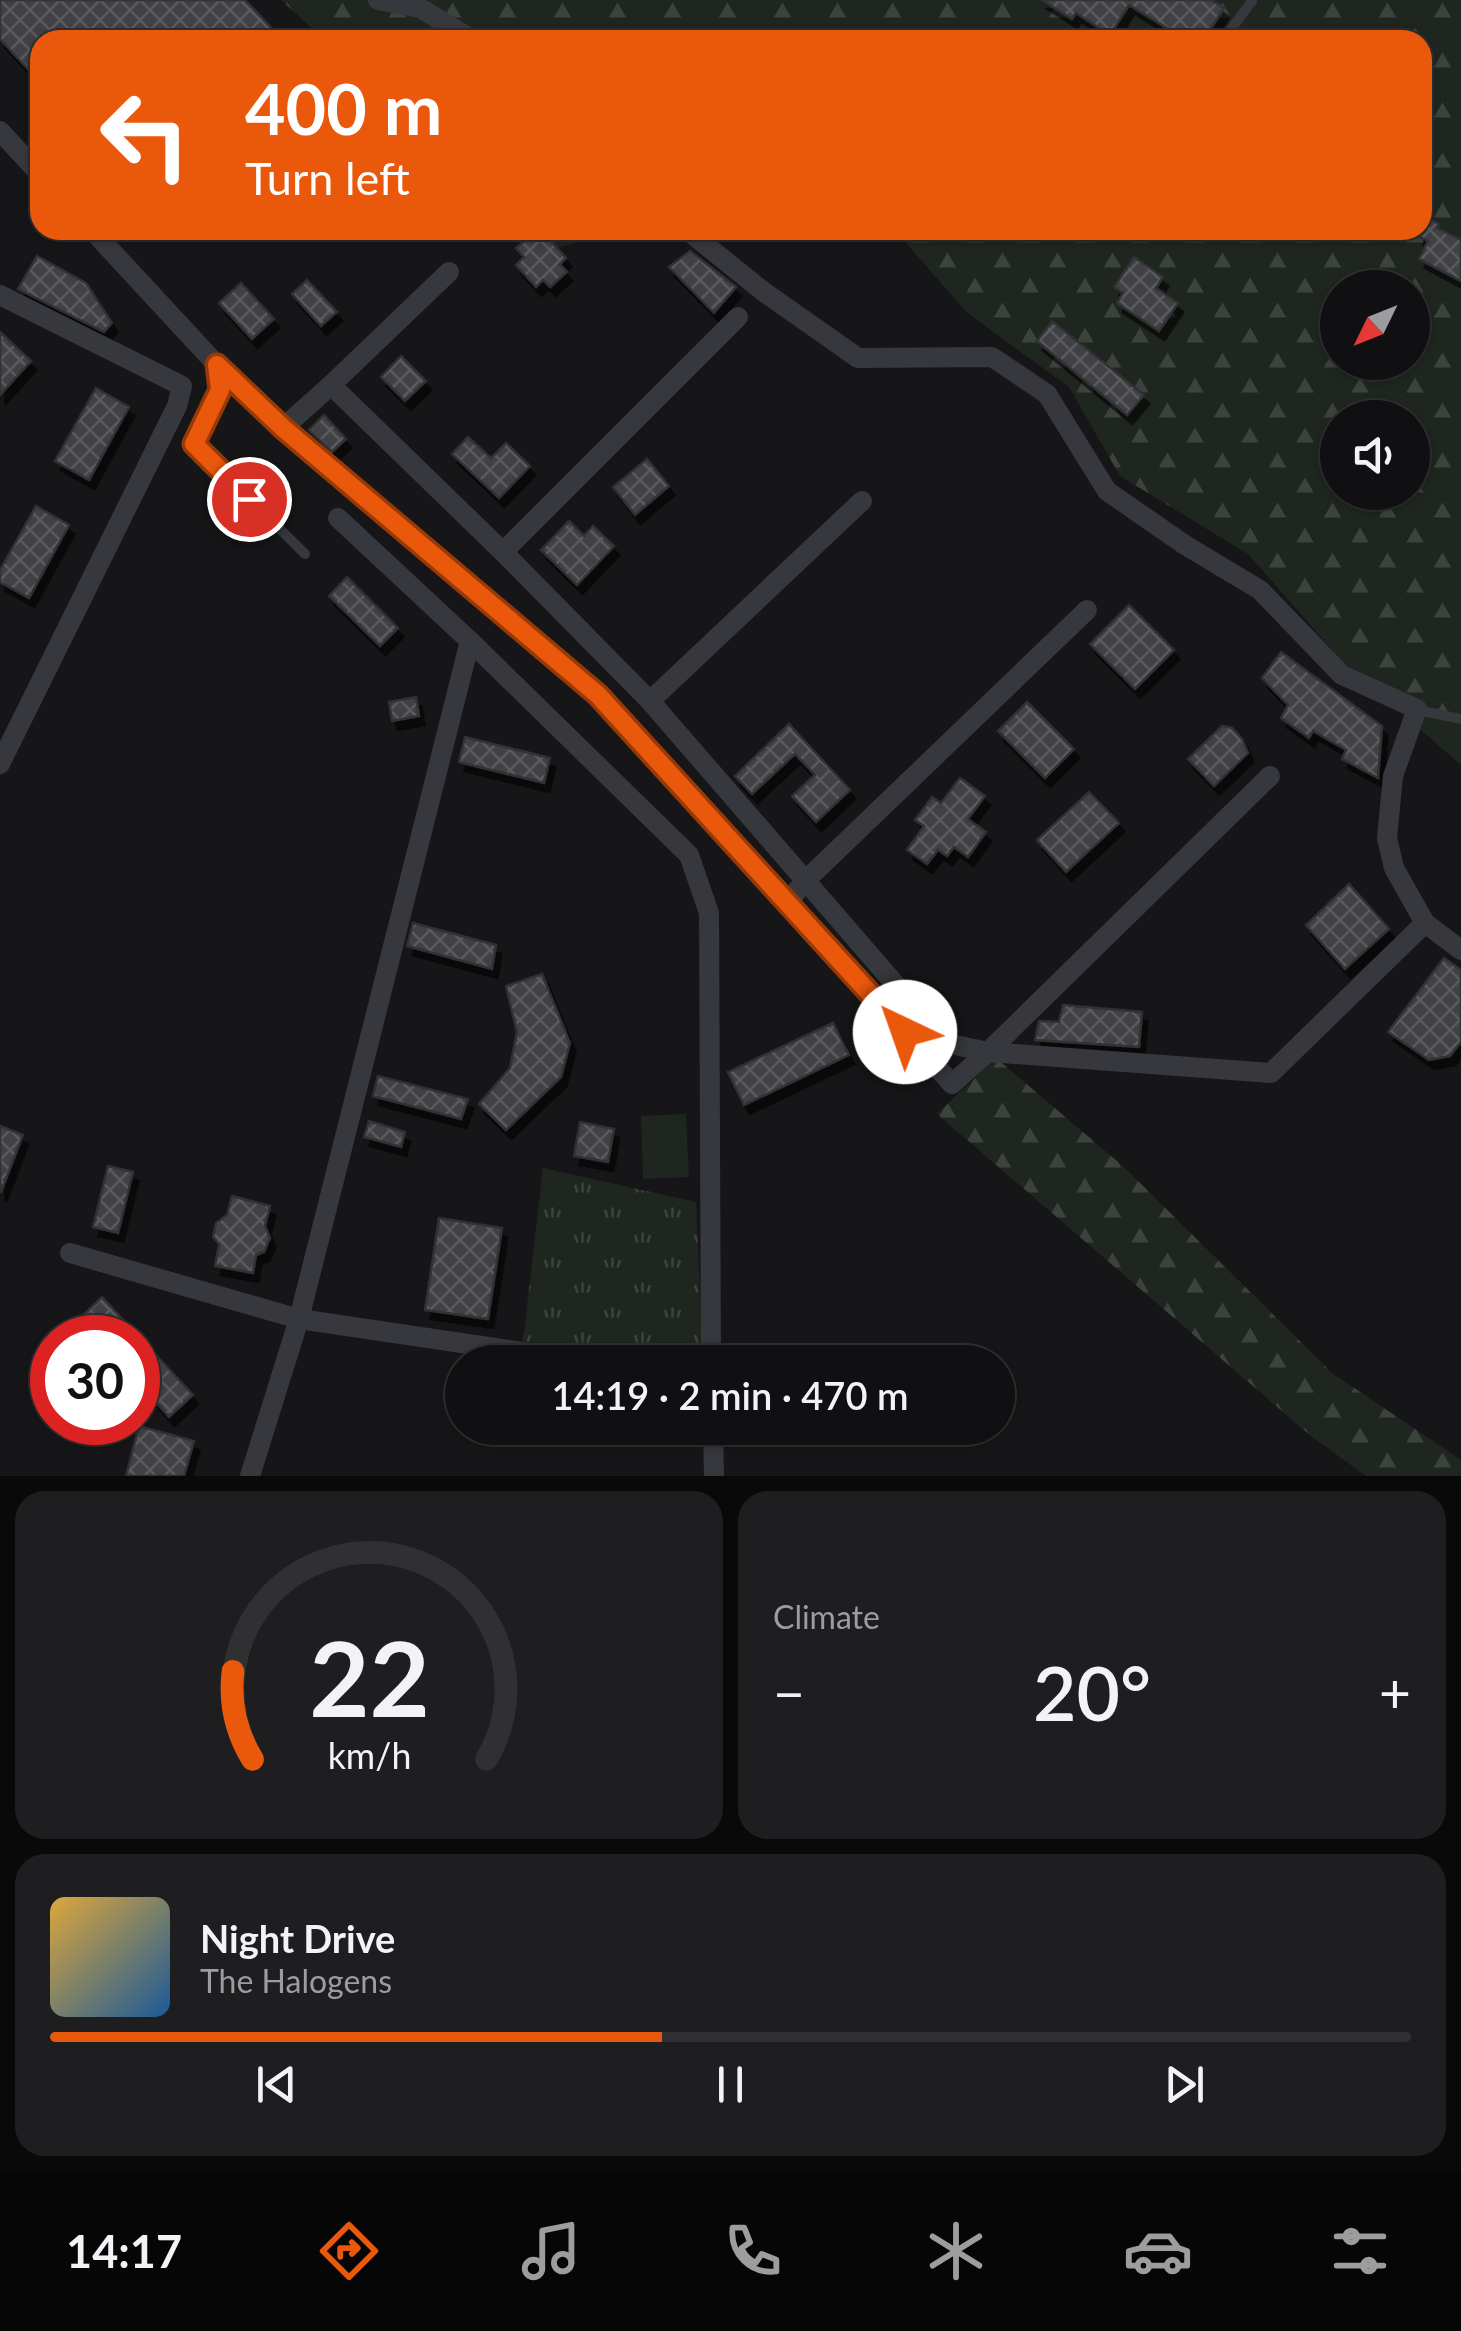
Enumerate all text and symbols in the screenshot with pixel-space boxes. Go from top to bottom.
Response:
text: 400 m [245,66,442,150]
icon: left [80,70,210,200]
text: Turn left [245,151,410,205]
north arrow [1320,270,1430,380]
map controls [1320,270,1430,510]
button: sound [1320,400,1430,510]
pin [207,457,292,542]
icon: arrive [222,472,277,527]
position arrow [853,980,957,1084]
speed limit sign: 30 [30,1315,160,1445]
text: 14:19 · 2 min · 470 m [552,1372,908,1418]
text: Climate [773,1597,880,1636]
text: 22 [309,1614,429,1739]
text: 20° [1033,1647,1151,1737]
text: − [773,1659,805,1725]
text: + [1379,1659,1411,1725]
text: km/h [327,1734,411,1777]
text: Night Drive [200,1915,395,1961]
text: The Halogens [200,1961,392,2000]
icon: previous [249,2057,304,2112]
icon: pause [703,2057,758,2112]
icon: next [1157,2057,1212,2112]
icon: directions [314,2216,384,2286]
icon: music [516,2216,586,2286]
icon: phone [718,2216,788,2286]
icon: climate [921,2216,991,2286]
icon: car [1123,2216,1193,2286]
icon: filters [1325,2216,1395,2286]
text: 14:17 [66,2224,182,2278]

